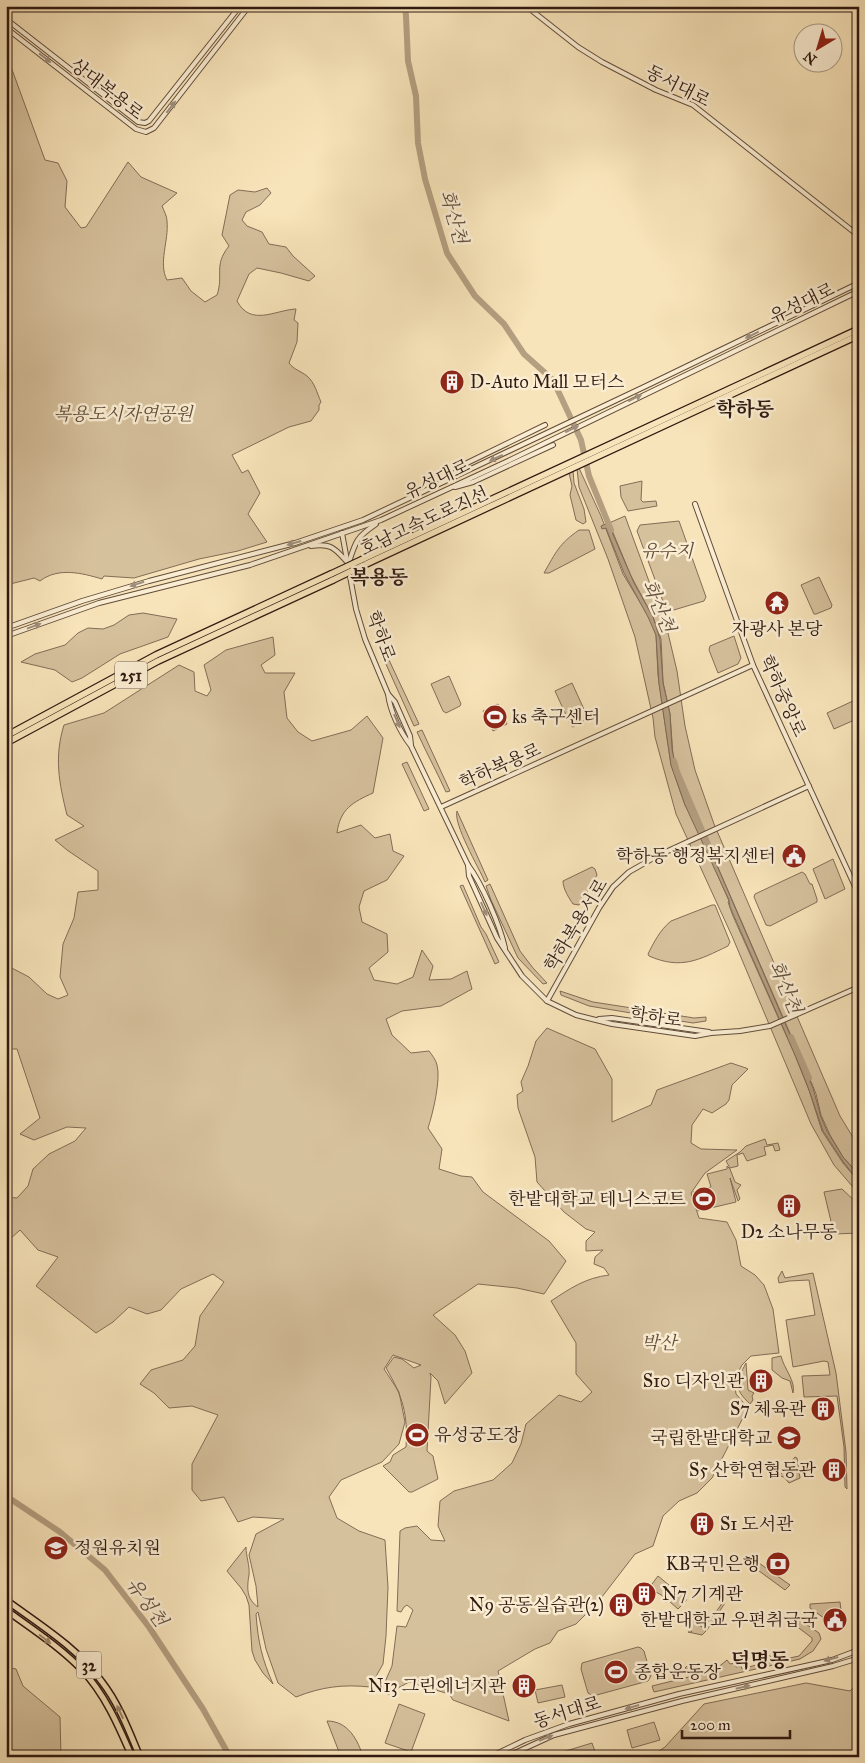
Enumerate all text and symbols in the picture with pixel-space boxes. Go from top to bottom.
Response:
north arrow [792,22,842,72]
text: N [800,47,820,68]
one-way arrow [38,53,51,64]
street label: 상대복용로 [66,54,148,124]
street label: 동서대로 [642,60,714,112]
one-way arrow [165,100,176,113]
water label: 화산천 [435,187,473,248]
street label: 유성대로 [766,278,838,328]
one-way arrow [745,331,759,339]
building icon: D-Auto Mall 모터스 [439,369,465,395]
place label: D-Auto Mall 모터스 [470,371,625,393]
one-way arrow [628,394,642,402]
district label: 학하동 [716,397,775,421]
park label: 복용도시자연공원 [53,403,194,425]
one-way arrow [565,425,579,433]
street label: 유성대로 [401,454,473,504]
one-way arrow [489,454,503,462]
street label: 호남고속도로지선 [356,482,492,560]
one-way arrow [287,539,302,547]
park label: 유수지 [641,540,695,562]
district label: 복용동 [350,565,409,589]
water label: 화산천 [638,576,681,637]
one-way arrow [129,581,144,589]
temple icon: 자광사 본당 [764,590,790,616]
street label: 학하로 [362,608,400,664]
place label: 자광사 본당 [732,618,823,640]
one-way arrow [27,622,42,630]
street label: 학하중앙로 [755,652,811,740]
road number: 251 [115,662,147,688]
sports icon: ks 축구센터 [482,704,508,730]
place label: ks 축구센터 [512,706,600,728]
one-way arrow [393,714,401,728]
street label: 학하복용로 [456,738,544,794]
public building icon: 학하동 행정복지센터 [781,843,807,869]
place label: 학하동 행정복지센터 [616,845,776,867]
street label: 학하복용서로 [540,875,612,975]
one-way arrow [480,902,488,916]
water label: 화산천 [765,957,808,1018]
street label: 학하로 [629,1002,683,1032]
sports icon: 한밭대학교 테니스코트 [691,1186,717,1212]
place label: 한밭대학교 테니스코트 [508,1188,687,1210]
building icon: D2 소나무동 [776,1193,802,1219]
place label: D2 소나무동 [741,1221,837,1243]
park label: 박산 [642,1332,679,1354]
building icon: S10 디자인관 [748,1368,774,1394]
place label: S10 디자인관 [643,1370,745,1392]
building icon: S7 체육관 [810,1396,836,1422]
place label: S7 체육관 [730,1398,807,1420]
sports icon: 유성궁도장 [404,1422,430,1448]
place label: 유성궁도장 [434,1424,522,1446]
school or university icon: 국립한밭대학교 [776,1425,802,1451]
place label: 국립한밭대학교 [650,1427,773,1449]
building icon: S5 산학연협동관 [821,1457,847,1483]
place label: S5 산학연협동관 [689,1459,817,1481]
building icon: S1 도서관 [689,1511,715,1537]
place label: S1 도서관 [720,1513,794,1535]
school or university icon: 정원유치원 [43,1535,69,1561]
place label: 정원유치원 [74,1537,161,1559]
bank icon: KB국민은행 [765,1551,791,1577]
place label: KB국민은행 [666,1553,760,1575]
water label: 유성천 [122,1573,173,1632]
building icon: N7 기계관 [631,1581,657,1607]
place label: N7 기계관 [662,1583,744,1605]
building icon: N9 공동실습관(2) [608,1592,634,1618]
place label: N9 공동실습관(2) [469,1594,604,1617]
public building icon: 한밭대학교 우편취급국 [822,1607,848,1633]
place label: 한밭대학교 우편취급국 [640,1609,818,1631]
one-way arrow [38,1634,52,1644]
district label: 덕명동 [731,1648,790,1672]
road number: 32 [76,1652,102,1678]
one-way arrow [824,1656,839,1664]
sports icon: 종합운동장 [603,1659,629,1685]
place label: 종합운동장 [634,1661,722,1683]
building icon: N13 그린에너지관 [511,1673,537,1699]
place label: N13 그린에너지관 [368,1675,507,1697]
one-way arrow [735,1683,750,1691]
street label: 동서대로 [531,1691,603,1733]
one-way arrow [624,1704,639,1712]
one-way arrow [116,1705,124,1720]
scale bar [682,1708,790,1740]
text: 200 m [690,1716,731,1734]
one-way arrow [539,1734,554,1742]

